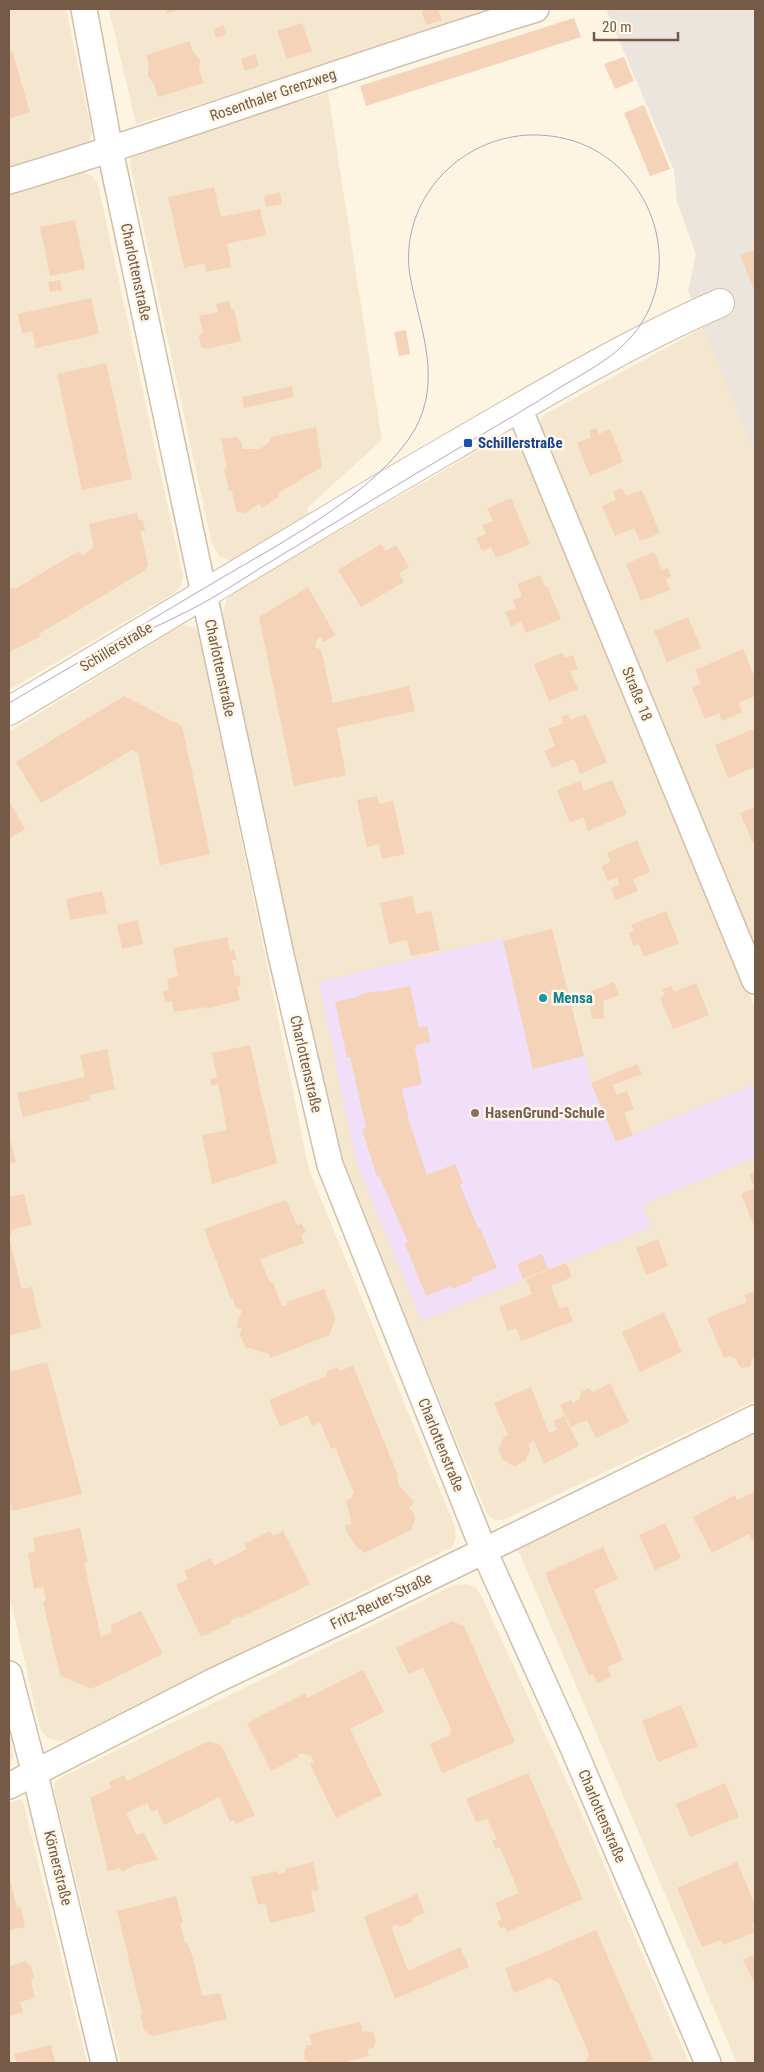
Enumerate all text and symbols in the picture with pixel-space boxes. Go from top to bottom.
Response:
scale bar [594,10,678,42]
text: 20 m [602,18,632,36]
street label: Rosenthaler Grenzweg [208,65,338,125]
street label: Charlottenstraße [117,222,155,322]
place label: Schillerstraße [478,434,563,452]
marker: Schillerstraße [462,437,474,449]
street label: Schillerstraße [76,618,156,676]
street label: Charlottenstraße [201,618,239,718]
street label: Straße 18 [618,664,656,724]
place label: Mensa [553,989,593,1007]
marker: Mensa [537,992,549,1004]
street label: Charlottenstraße [286,1014,326,1114]
place label: HasenGrund-Schule [485,1104,605,1122]
marker: HasenGrund-Schule [469,1107,481,1119]
street label: Charlottenstraße [414,1396,468,1494]
street label: Fritz-Reuter-Straße [327,1569,435,1633]
street label: Charlottenstraße [574,1767,630,1865]
street label: Körnerstraße [40,1829,76,1907]

